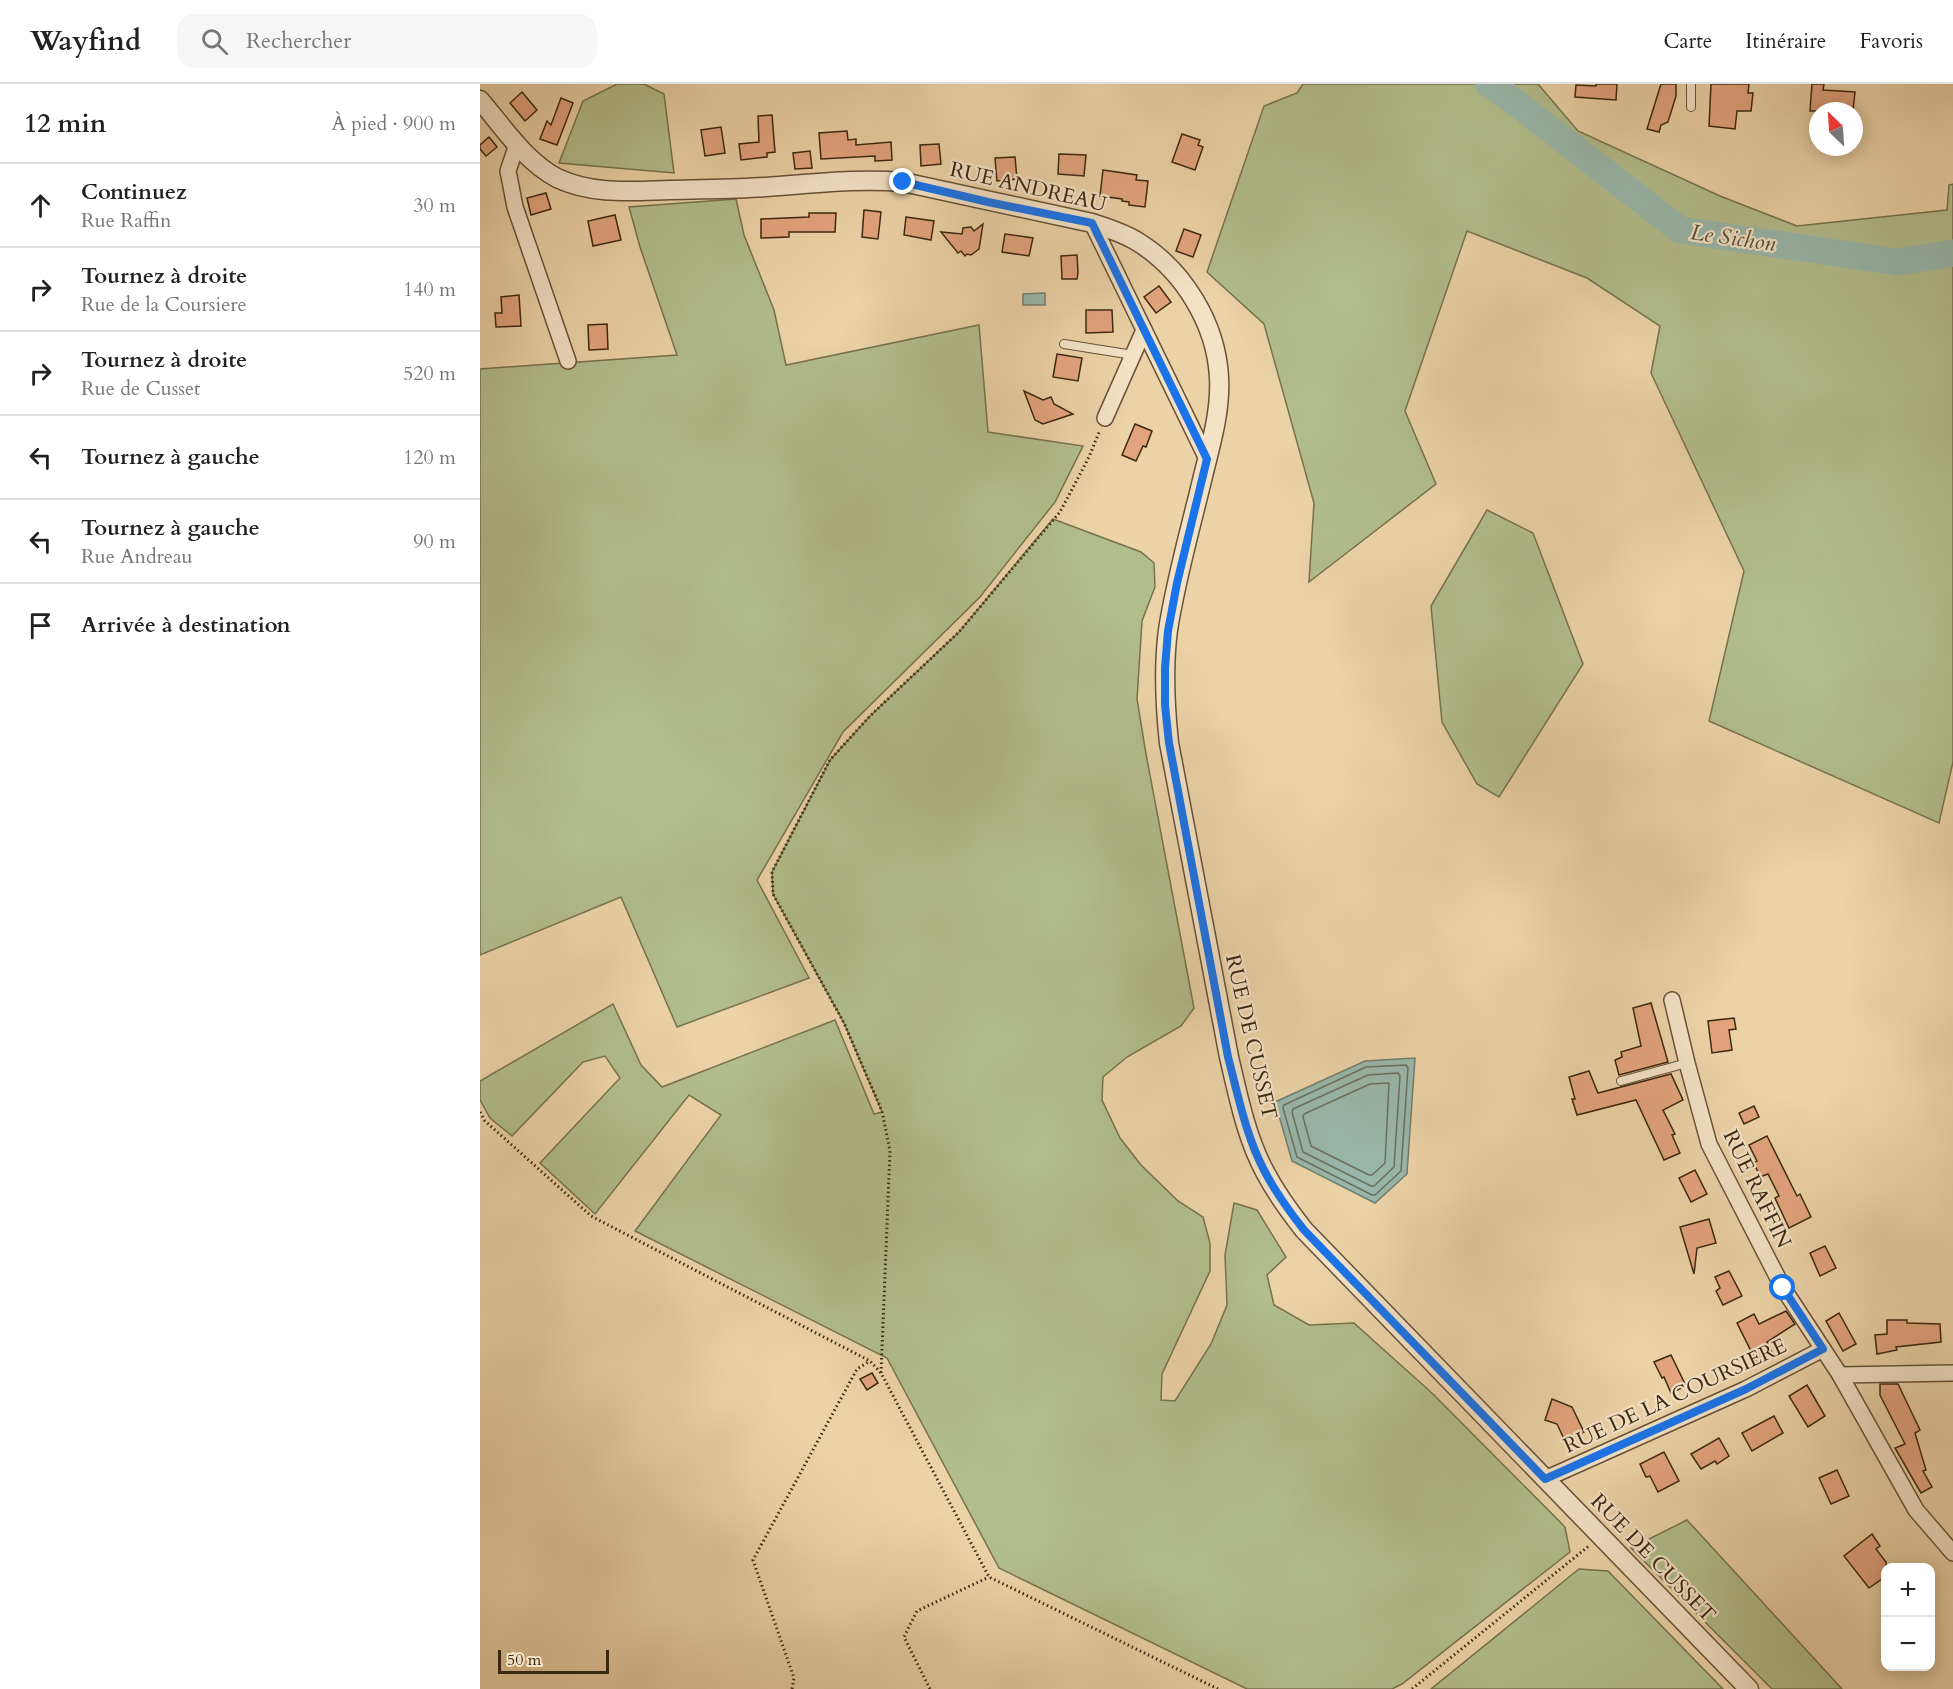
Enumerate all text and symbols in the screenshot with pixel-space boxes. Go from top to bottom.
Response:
search box [177,14,597,68]
text: Wayfind [30,22,141,60]
icon: search [198,25,231,58]
text: Rechercher [246,26,351,56]
text: Carte [1663,27,1712,56]
text: Itinéraire [1745,27,1826,56]
text: Favoris [1859,27,1923,56]
north arrow [1809,102,1863,156]
text: 12 min [24,106,107,141]
text: À pied · 900 m [332,110,456,137]
street label: RUE ANDREAU [947,155,1109,219]
route end [889,168,915,194]
text: Continuez [81,177,187,207]
icon: ahead [24,189,57,222]
text: 30 m [413,192,456,219]
text: Rue Raffin [81,207,171,234]
water label: Le Sichon [1689,217,1778,259]
text: Tournez à droite [81,261,247,291]
icon: right [24,273,57,306]
text: 140 m [403,276,456,303]
text: Rue de la Coursiere [81,291,247,318]
text: Tournez à droite [81,345,247,375]
icon: right [24,357,57,390]
text: 520 m [403,360,456,387]
text: Rue de Cusset [81,375,200,402]
icon: left [24,441,57,474]
text: Tournez à gauche [81,442,260,472]
text: 120 m [403,444,456,471]
text: Tournez à gauche [81,513,260,543]
icon: left [24,525,57,558]
text: 90 m [413,528,456,555]
text: Rue Andreau [81,543,193,570]
icon: arrive [24,609,57,642]
text: Arrivée à destination [81,610,291,640]
street label: RUE DE CUSSET [1218,952,1284,1122]
street label: RUE RAFFIN [1716,1125,1798,1253]
route start [1769,1274,1795,1300]
street label: RUE DE LA COURSIERE [1559,1331,1791,1461]
street label: RUE DE CUSSET [1584,1487,1722,1629]
map controls [1881,1563,1935,1671]
button: + [1881,1563,1935,1617]
button: − [1881,1617,1935,1671]
scale bar [498,1647,609,1674]
text: 50 m [507,1649,541,1671]

